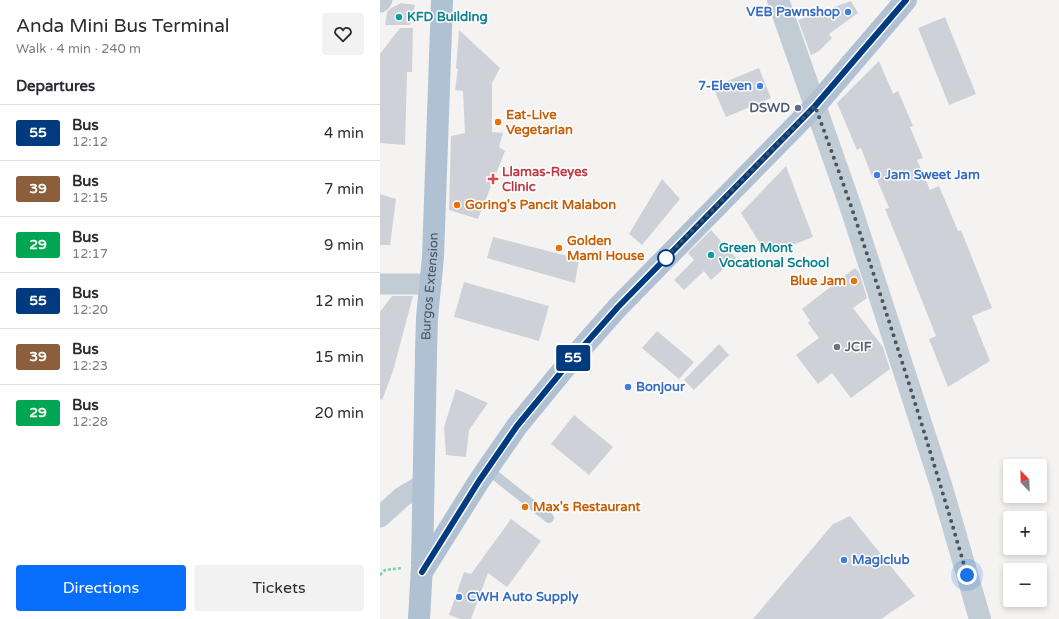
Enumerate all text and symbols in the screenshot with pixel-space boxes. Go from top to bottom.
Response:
place label: VEB Pawnshop [746,4,840,20]
marker: VEB Pawnshop [843,7,853,17]
place label: KFD Building [407,9,488,25]
marker: KFD Building [394,12,404,22]
button: heart [322,13,364,55]
text: Anda Mini Bus Terminal [16,15,230,37]
text: Walk · 4 min · 240 m [16,41,141,57]
text: Departures [16,77,95,95]
place label: 7-Eleven [698,78,752,94]
marker: 7-Eleven [755,81,765,91]
place label: DSWD [749,100,790,116]
marker: DSWD [793,103,803,113]
place label: Eat-Live Vegetarian [506,107,573,138]
text: Bus [72,116,99,134]
marker: Eat-Live Vegetarian [493,117,503,127]
text: 55 [29,124,47,141]
text: 4 min [324,124,364,142]
text: 12:12 [72,134,108,150]
place label: Llamas-Reyes Clinic [502,164,588,195]
place label: Jam Sweet Jam [884,167,980,183]
marker: Jam Sweet Jam [872,170,882,180]
text: Bus [72,172,99,190]
marker: Llamas-Reyes Clinic [487,173,499,185]
text: 39 [29,180,47,197]
text: 7 min [324,180,364,198]
text: 12:15 [72,190,108,206]
place label: Goring's Pancit Malabon [465,197,616,213]
marker: Goring's Pancit Malabon [452,200,462,210]
text: Bus [72,228,99,246]
street label: Burgos Extension [418,232,442,340]
place label: Golden Mami House [567,233,645,264]
text: 29 [29,236,47,253]
text: 9 min [324,236,364,254]
place label: Green Mont Vocational School [719,240,829,271]
marker: Golden Mami House [554,243,564,253]
text: 12:17 [72,246,108,262]
unlabelled marker [657,249,675,267]
marker: Green Mont Vocational School [706,250,716,260]
place label: Blue Jam [790,273,846,289]
marker: Blue Jam [849,276,859,286]
text: Bus [72,284,99,302]
text: 55 [29,292,47,309]
text: 12 min [315,292,364,310]
text: 12:20 [72,302,108,318]
place label: JCIF [844,339,872,355]
text: Bus [72,340,99,358]
marker: JCIF [832,342,842,352]
line badge: 55 [555,345,591,371]
text: 39 [29,348,47,365]
text: 15 min [315,348,364,366]
text: 55 [564,349,582,366]
text: 12:23 [72,358,108,374]
place label: Bonjour [636,379,686,395]
marker: Bonjour [623,382,633,392]
text: Bus [72,396,99,414]
text: 29 [29,404,47,421]
text: 20 min [315,404,364,422]
text: 12:28 [72,414,108,430]
north arrow [1003,459,1047,503]
map controls [1003,459,1047,607]
place label: Max's Restaurant [533,499,640,515]
marker: Max's Restaurant [520,502,530,512]
button: + [1003,511,1047,555]
place label: Magiclub [852,552,910,568]
marker: Magiclub [839,555,849,565]
button: − [1003,563,1047,607]
button: Directions [16,565,186,611]
button: Tickets [194,565,364,611]
your location [957,565,977,585]
place label: CWH Auto Supply [467,589,578,605]
marker: CWH Auto Supply [454,592,464,602]

